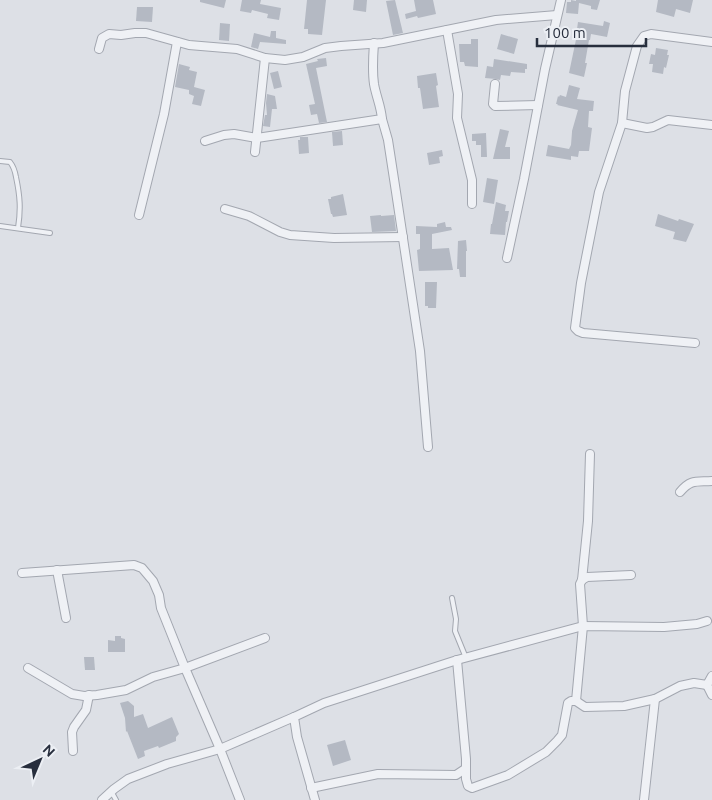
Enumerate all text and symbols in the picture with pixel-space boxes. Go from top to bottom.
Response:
scale bar [537,15,646,47]
text: 100 m [544,24,586,41]
north arrow [15,735,65,785]
text: N [40,741,58,760]

